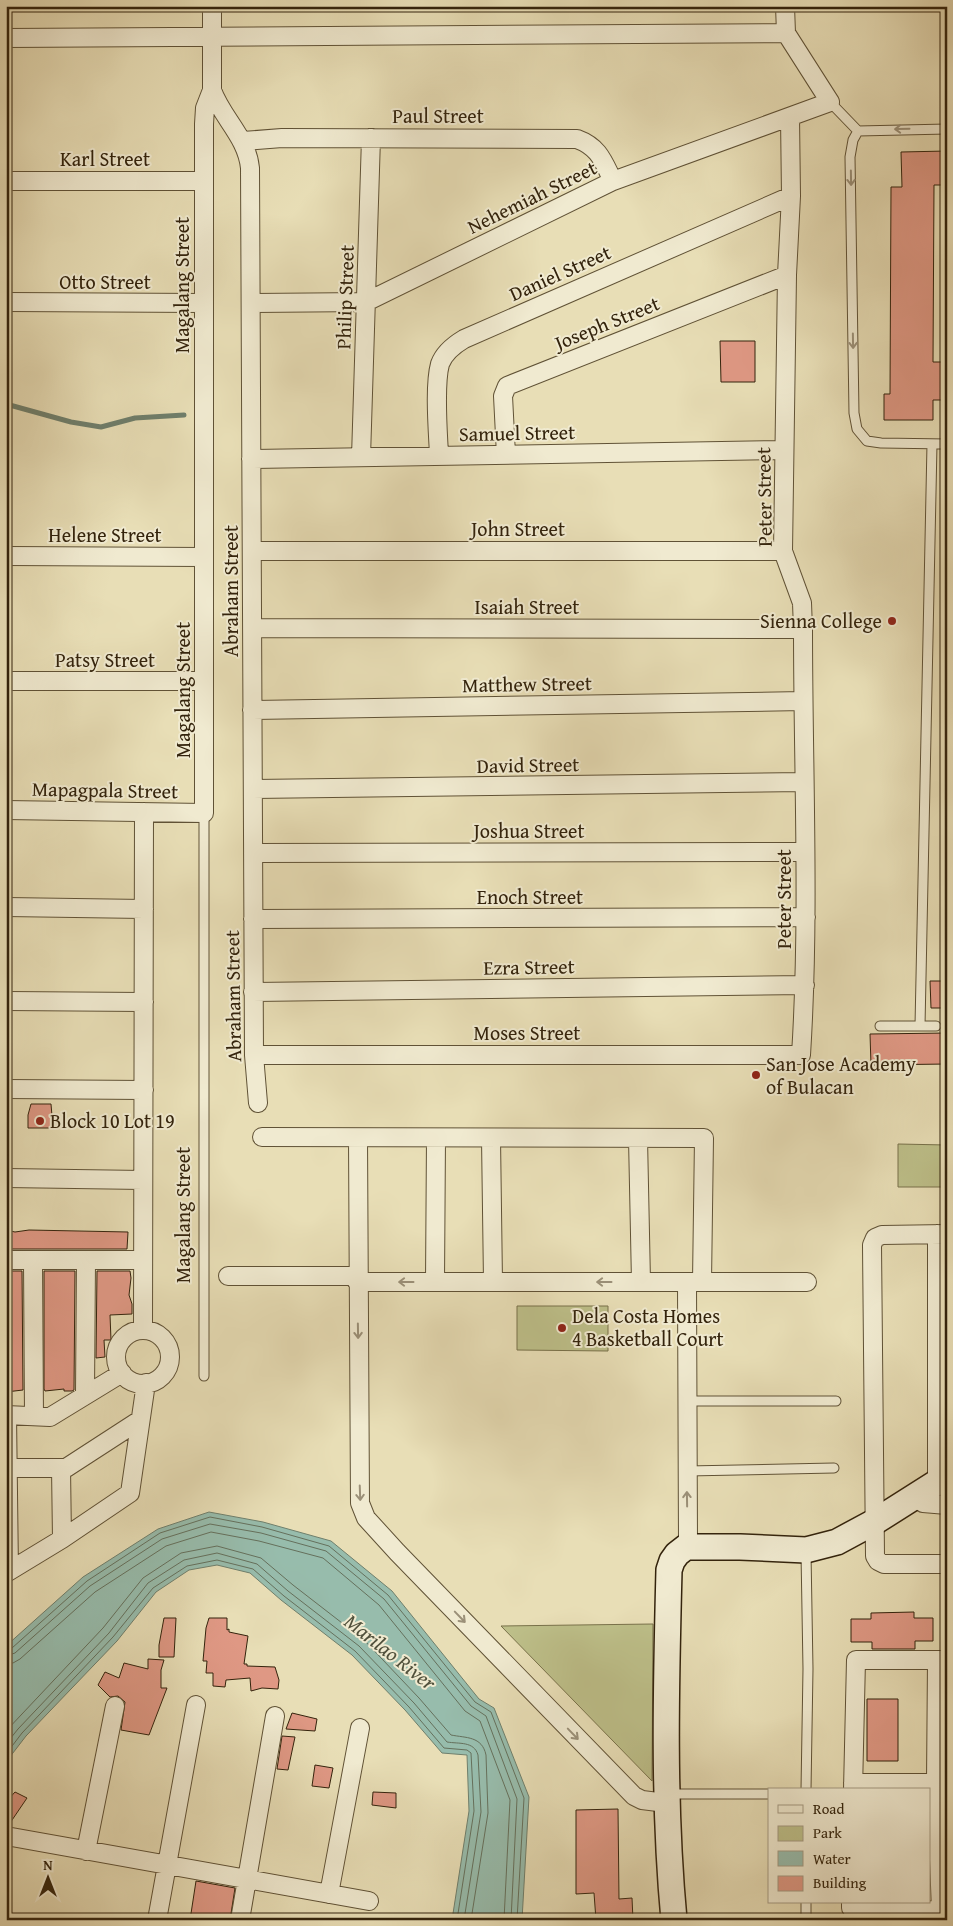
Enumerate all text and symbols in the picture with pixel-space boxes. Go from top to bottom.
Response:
street label: Paul Street [392,101,484,130]
one-way arrow [895,125,911,134]
street label: Karl Street [60,144,150,173]
street label: Nehemiah Street [462,153,601,240]
one-way arrow [846,170,856,186]
street label: Magalang Street [167,217,196,353]
street label: Daniel Street [504,237,615,308]
street label: Philip Street [328,244,361,350]
street label: Otto Street [59,267,151,296]
street label: Joseph Street [547,288,664,358]
one-way arrow [848,332,858,348]
street label: Samuel Street [459,417,575,448]
street label: Peter Street [748,447,779,547]
street label: John Street [468,514,565,543]
street label: Helene Street [48,520,162,549]
street label: Abraham Street [216,525,245,657]
street label: Isaiah Street [475,592,579,621]
place label: Sienna College [760,606,882,635]
marker: Sienna College [886,615,898,627]
street label: Magalang Street [168,622,197,758]
street label: Patsy Street [55,645,155,674]
street label: Matthew Street [462,668,592,699]
street label: David Street [476,749,580,780]
street label: Mapagpala Street [32,774,178,805]
street label: Joshua Street [471,816,584,845]
street label: Peter Street [769,849,798,949]
street label: Enoch Street [477,882,583,911]
street label: Abraham Street [217,930,248,1062]
street label: Ezra Street [483,951,575,982]
street label: Moses Street [474,1018,580,1047]
place label: San Jose Academy of Bulacan [766,1049,916,1101]
marker: San Jose Academy of Bulacan [750,1069,762,1081]
place label: Block 10 Lot 19 [50,1106,175,1135]
marker: Block 10 Lot 19 [34,1115,46,1127]
street label: Magalang Street [168,1147,197,1283]
one-way arrow [398,1277,414,1287]
one-way arrow [596,1277,612,1287]
place label: Dela Costa Homes 4 Basketball Court [572,1301,724,1353]
one-way arrow [353,1322,363,1339]
marker: Dela Costa Homes 4 Basketball Court [556,1322,568,1334]
one-way arrow [355,1485,365,1501]
one-way arrow [682,1491,692,1508]
water label: Marilao River [338,1606,444,1698]
one-way arrow [454,1611,466,1624]
one-way arrow [567,1728,579,1740]
legend [768,1788,930,1904]
text: Road [813,1798,844,1819]
text: Park [813,1822,842,1843]
text: Water [813,1848,851,1869]
north arrow [22,1854,72,1904]
text: N [43,1855,53,1875]
text: Building [813,1872,867,1893]

